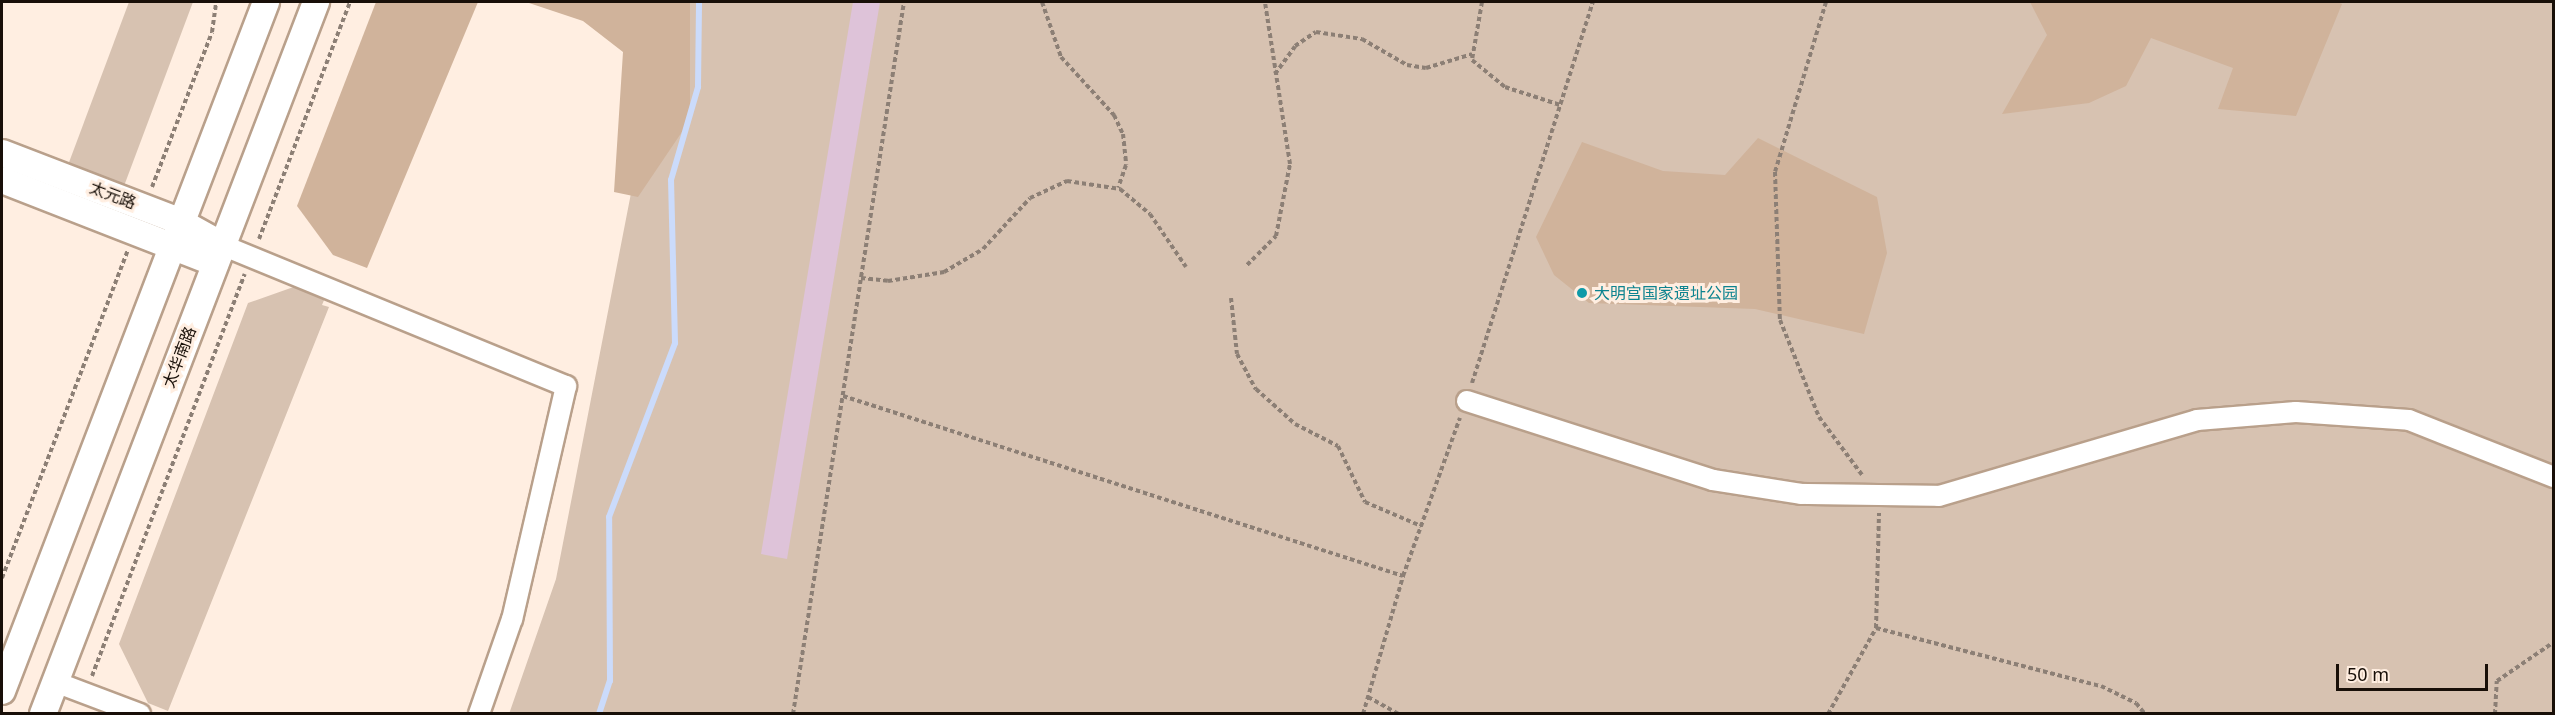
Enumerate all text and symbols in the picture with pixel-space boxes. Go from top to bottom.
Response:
street label: 太元路 [87,177,139,213]
place label: 大明宫国家遗址公园 [1594,283,1738,303]
marker: 大明宫国家遗址公园 [1575,286,1589,300]
street label: 太华南路 [159,324,199,390]
scale bar [2339,652,2490,690]
text: 50 m [2347,662,2389,686]

